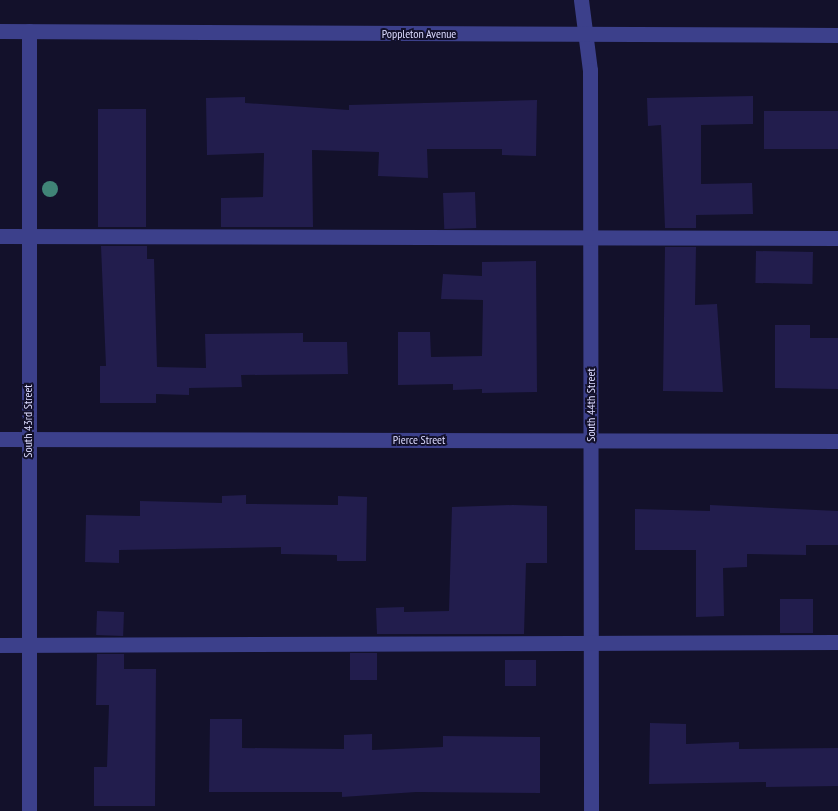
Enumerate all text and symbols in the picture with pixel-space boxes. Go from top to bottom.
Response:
street label: Poppleton Avenue [382,27,456,41]
street label: South 44th Street [584,368,598,442]
street label: South 43rd Street [21,384,35,458]
street label: Pierce Street [393,433,445,447]

